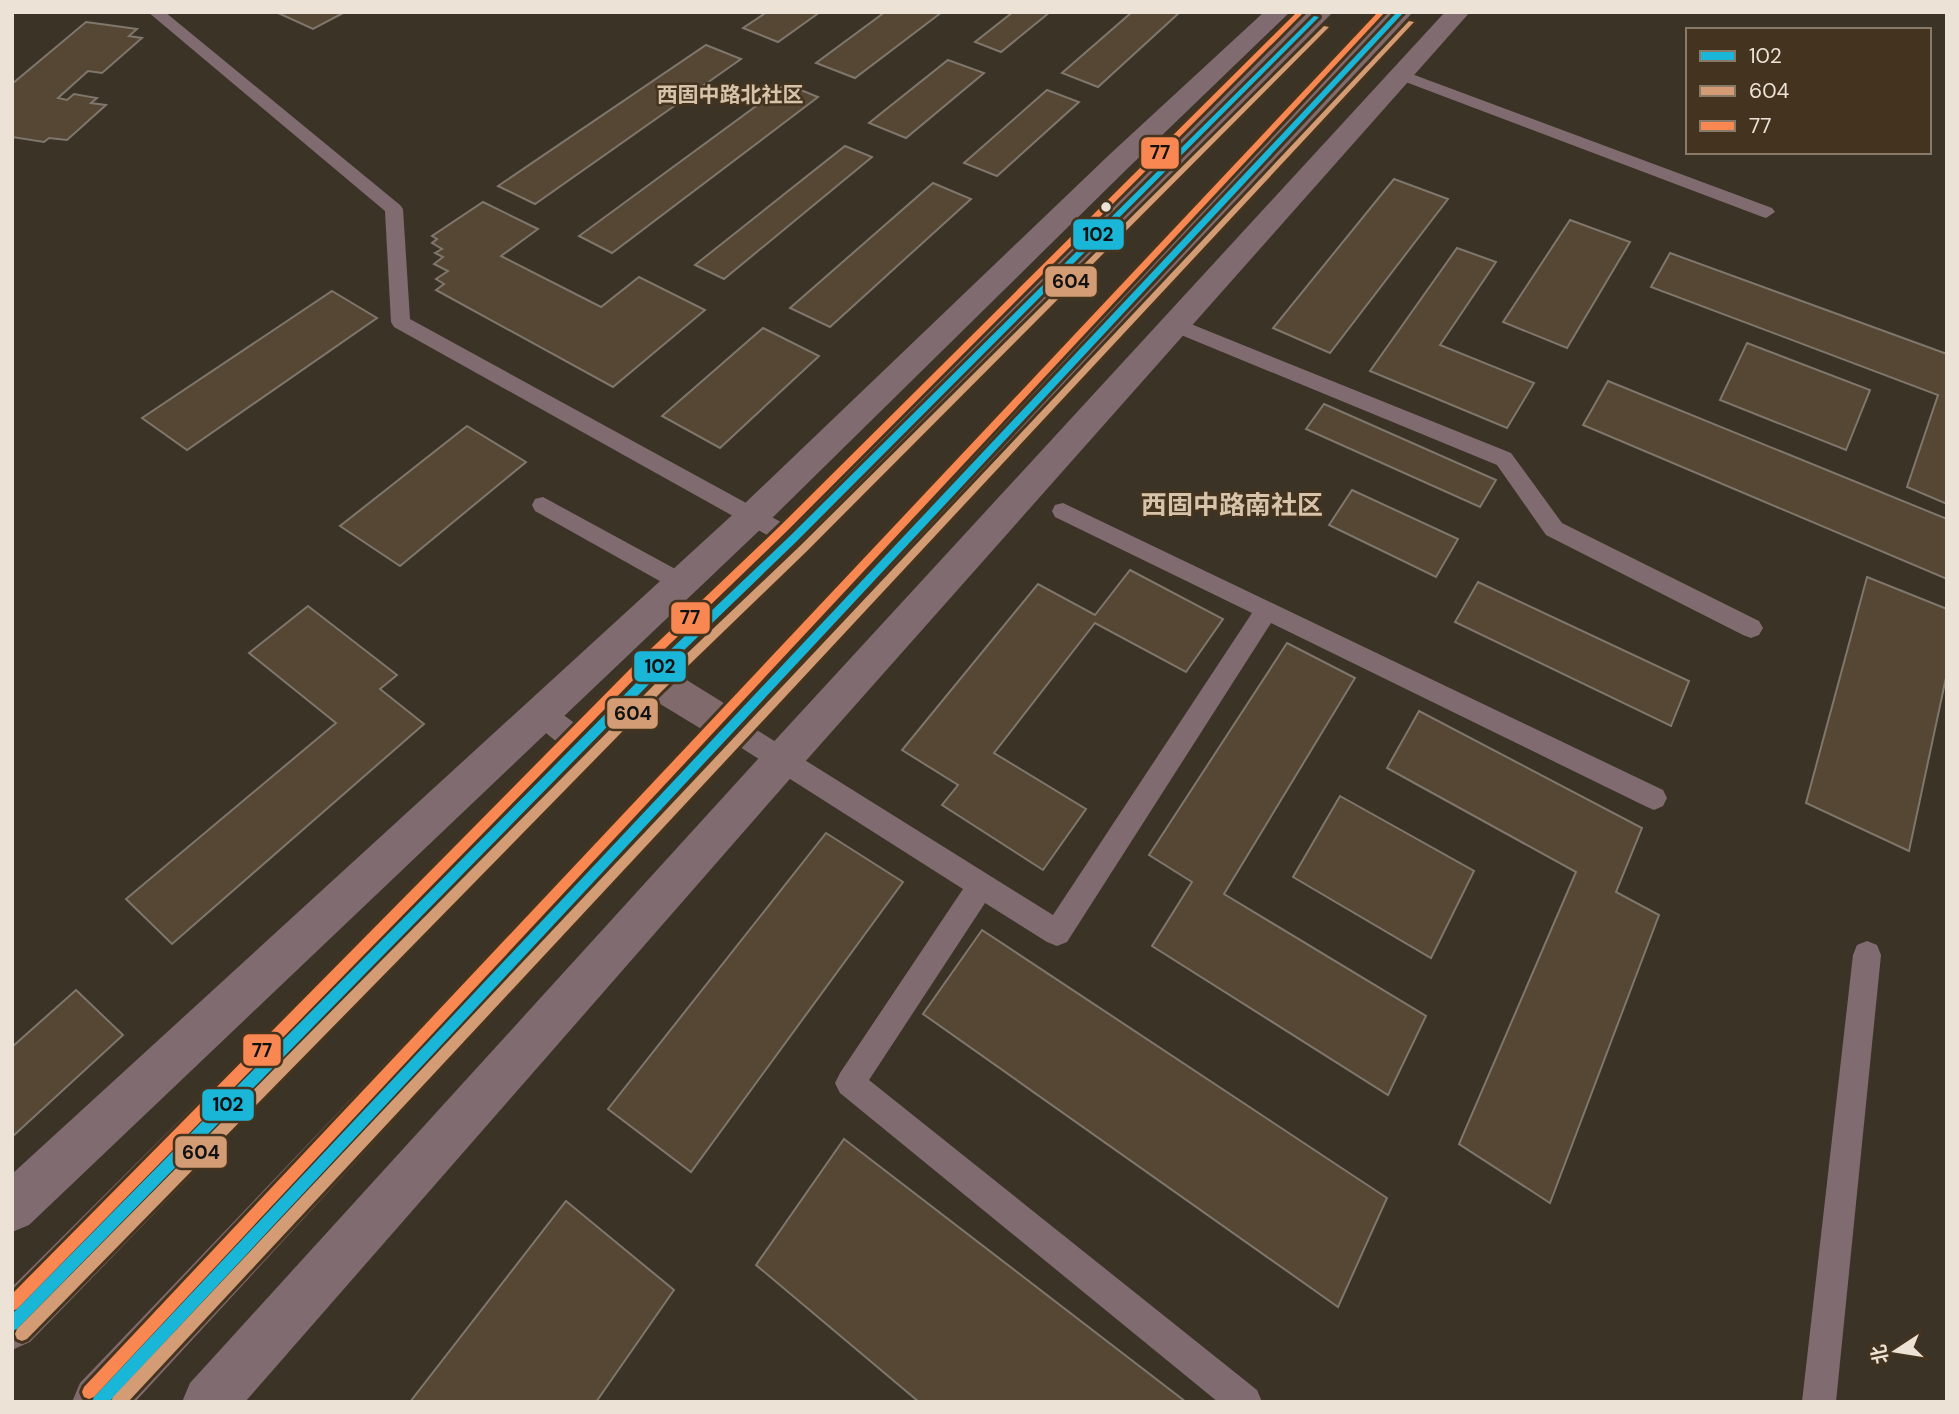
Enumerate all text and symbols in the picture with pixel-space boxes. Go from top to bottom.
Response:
legend [1686,28,1931,154]
text: 102 [1749,42,1782,70]
text: 604 [1749,77,1790,105]
district label: 西固中路北社区 [657,81,804,109]
text: 77 [1749,112,1771,140]
line badge: 77 [1140,136,1180,170]
text: 77 [1150,140,1170,165]
unlabelled marker [1099,200,1113,214]
line badge: 102 [1072,218,1125,251]
text: 102 [1082,222,1114,247]
line badge: 604 [1044,265,1098,298]
text: 604 [1052,269,1090,294]
district label: 西固中路南社区 [1141,488,1323,522]
line badge: 77 [670,601,711,635]
text: 77 [680,605,700,630]
line badge: 102 [633,650,687,683]
text: 102 [644,654,676,679]
line badge: 604 [606,697,659,730]
text: 604 [614,701,652,726]
line badge: 77 [242,1033,282,1067]
text: 77 [252,1038,272,1063]
line badge: 102 [201,1088,255,1122]
text: 102 [212,1092,244,1117]
line badge: 604 [174,1135,228,1169]
text: 604 [182,1140,220,1165]
north arrow [1861,1316,1931,1386]
text: 北 [1866,1343,1894,1366]

